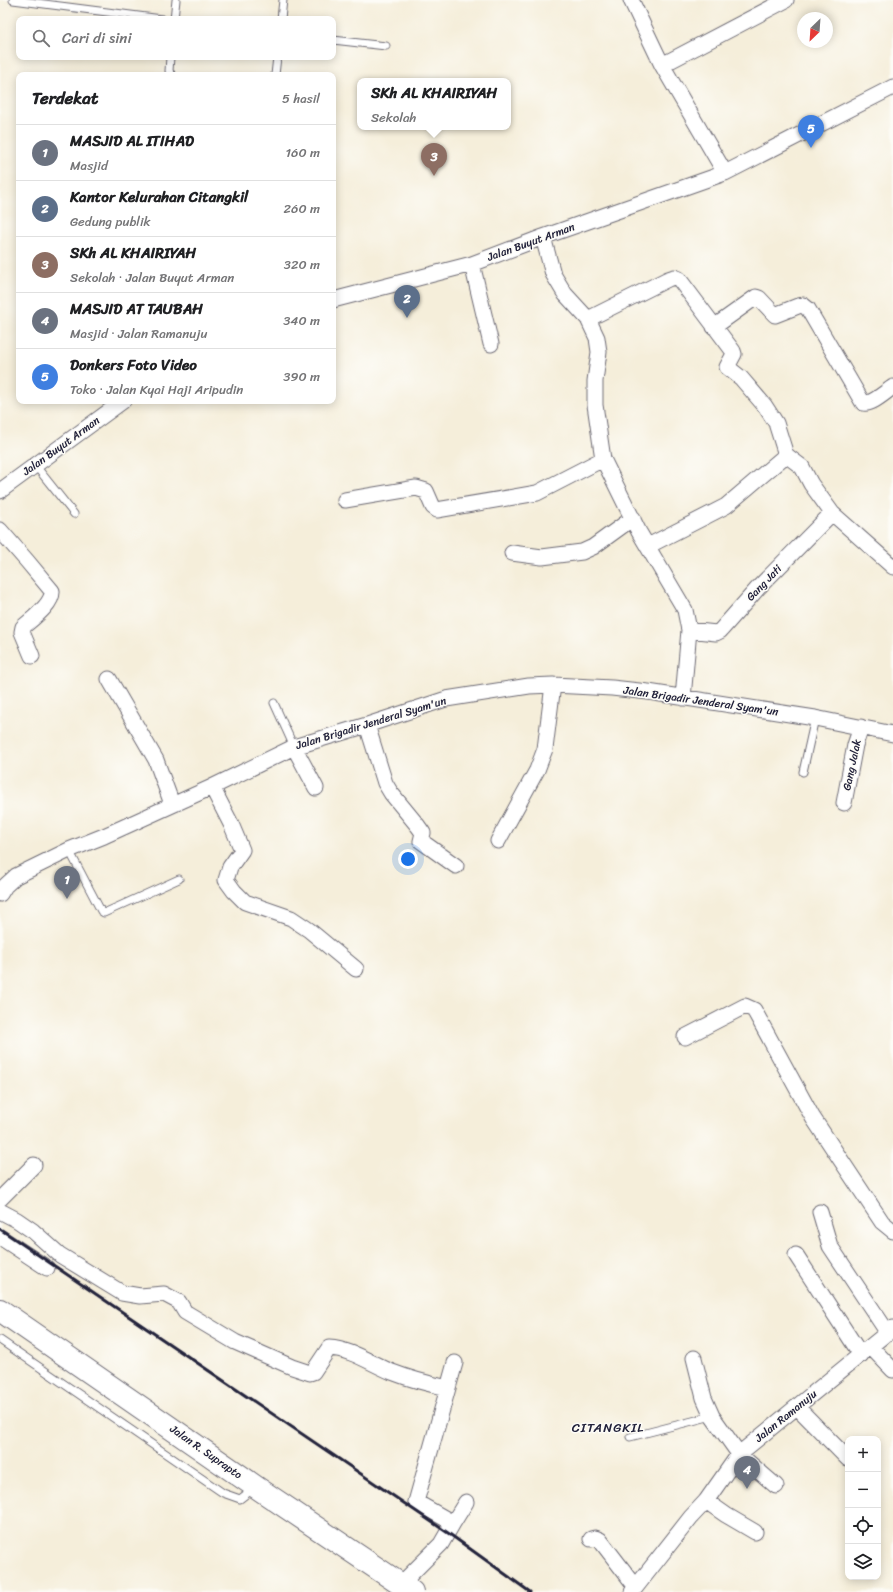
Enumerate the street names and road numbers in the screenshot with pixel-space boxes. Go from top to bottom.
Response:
street label: Jalan Buyut Arman [484,217,577,267]
street label: Jalan Buyut Arman [17,411,104,481]
street label: Gang Jati [742,560,787,606]
street label: Jalan Brigadir Jenderal Syam'un [621,681,780,721]
street label: Jalan Brigadir Jenderal Syam'un [292,691,449,755]
street label: Gang Jalak [837,737,867,792]
street label: Jalan Ramanuju [750,1385,821,1448]
street label: Jalan R. Suprapto [165,1419,247,1484]

